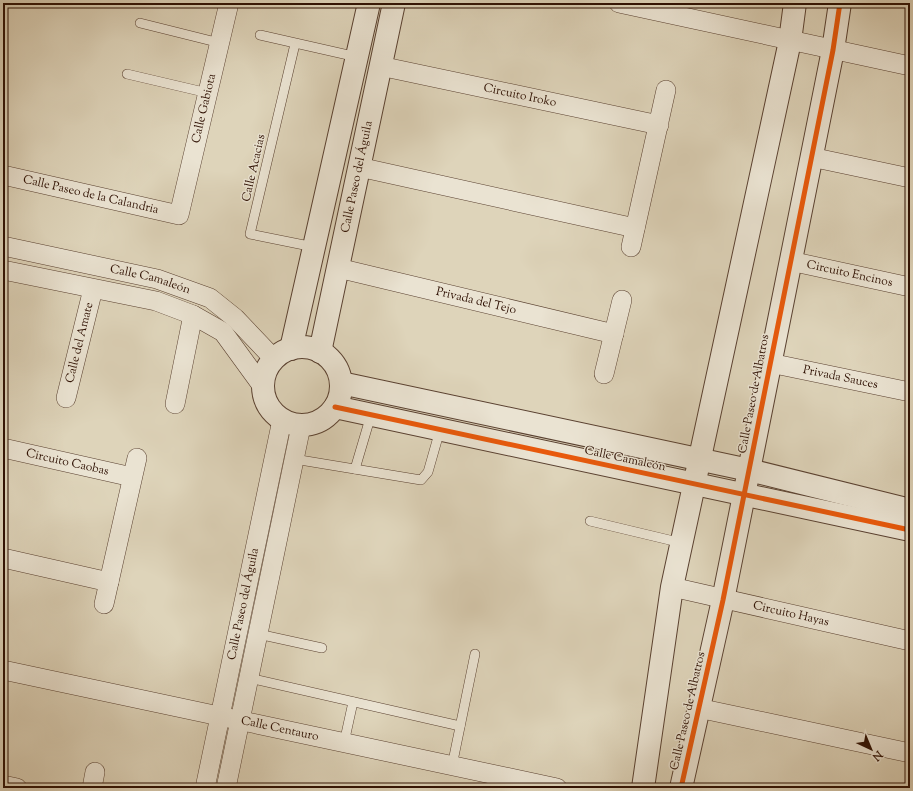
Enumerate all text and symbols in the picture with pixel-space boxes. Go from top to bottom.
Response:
street label: Calle Gabiota [187,71,221,145]
street label: Circuito Iroko [482,79,558,112]
street label: Calle Paseo del Águila [336,119,378,235]
street label: Calle Acacias [237,132,271,204]
street label: Calle Paseo de la Calandria [21,171,161,219]
street label: Circuito Encinos [805,256,895,292]
street label: Calle Camaleón [108,260,193,299]
street label: Privada del Tejo [434,283,518,319]
street label: Calle del Amate [61,300,98,385]
street label: Calle Paseo de Albatros [734,333,774,455]
street label: Privada Sauces [801,361,880,394]
street label: Calle Camaleón [583,442,667,476]
street label: Circuito Caobas [24,444,111,481]
street label: Calle Paseo del Águila [223,546,264,662]
street label: Circuito Hayas [751,597,831,631]
street label: Calle Paseo de Albatros [666,650,710,772]
street label: Calle Centauro [239,712,321,746]
north arrow [851,729,891,769]
text: N [868,746,887,764]

